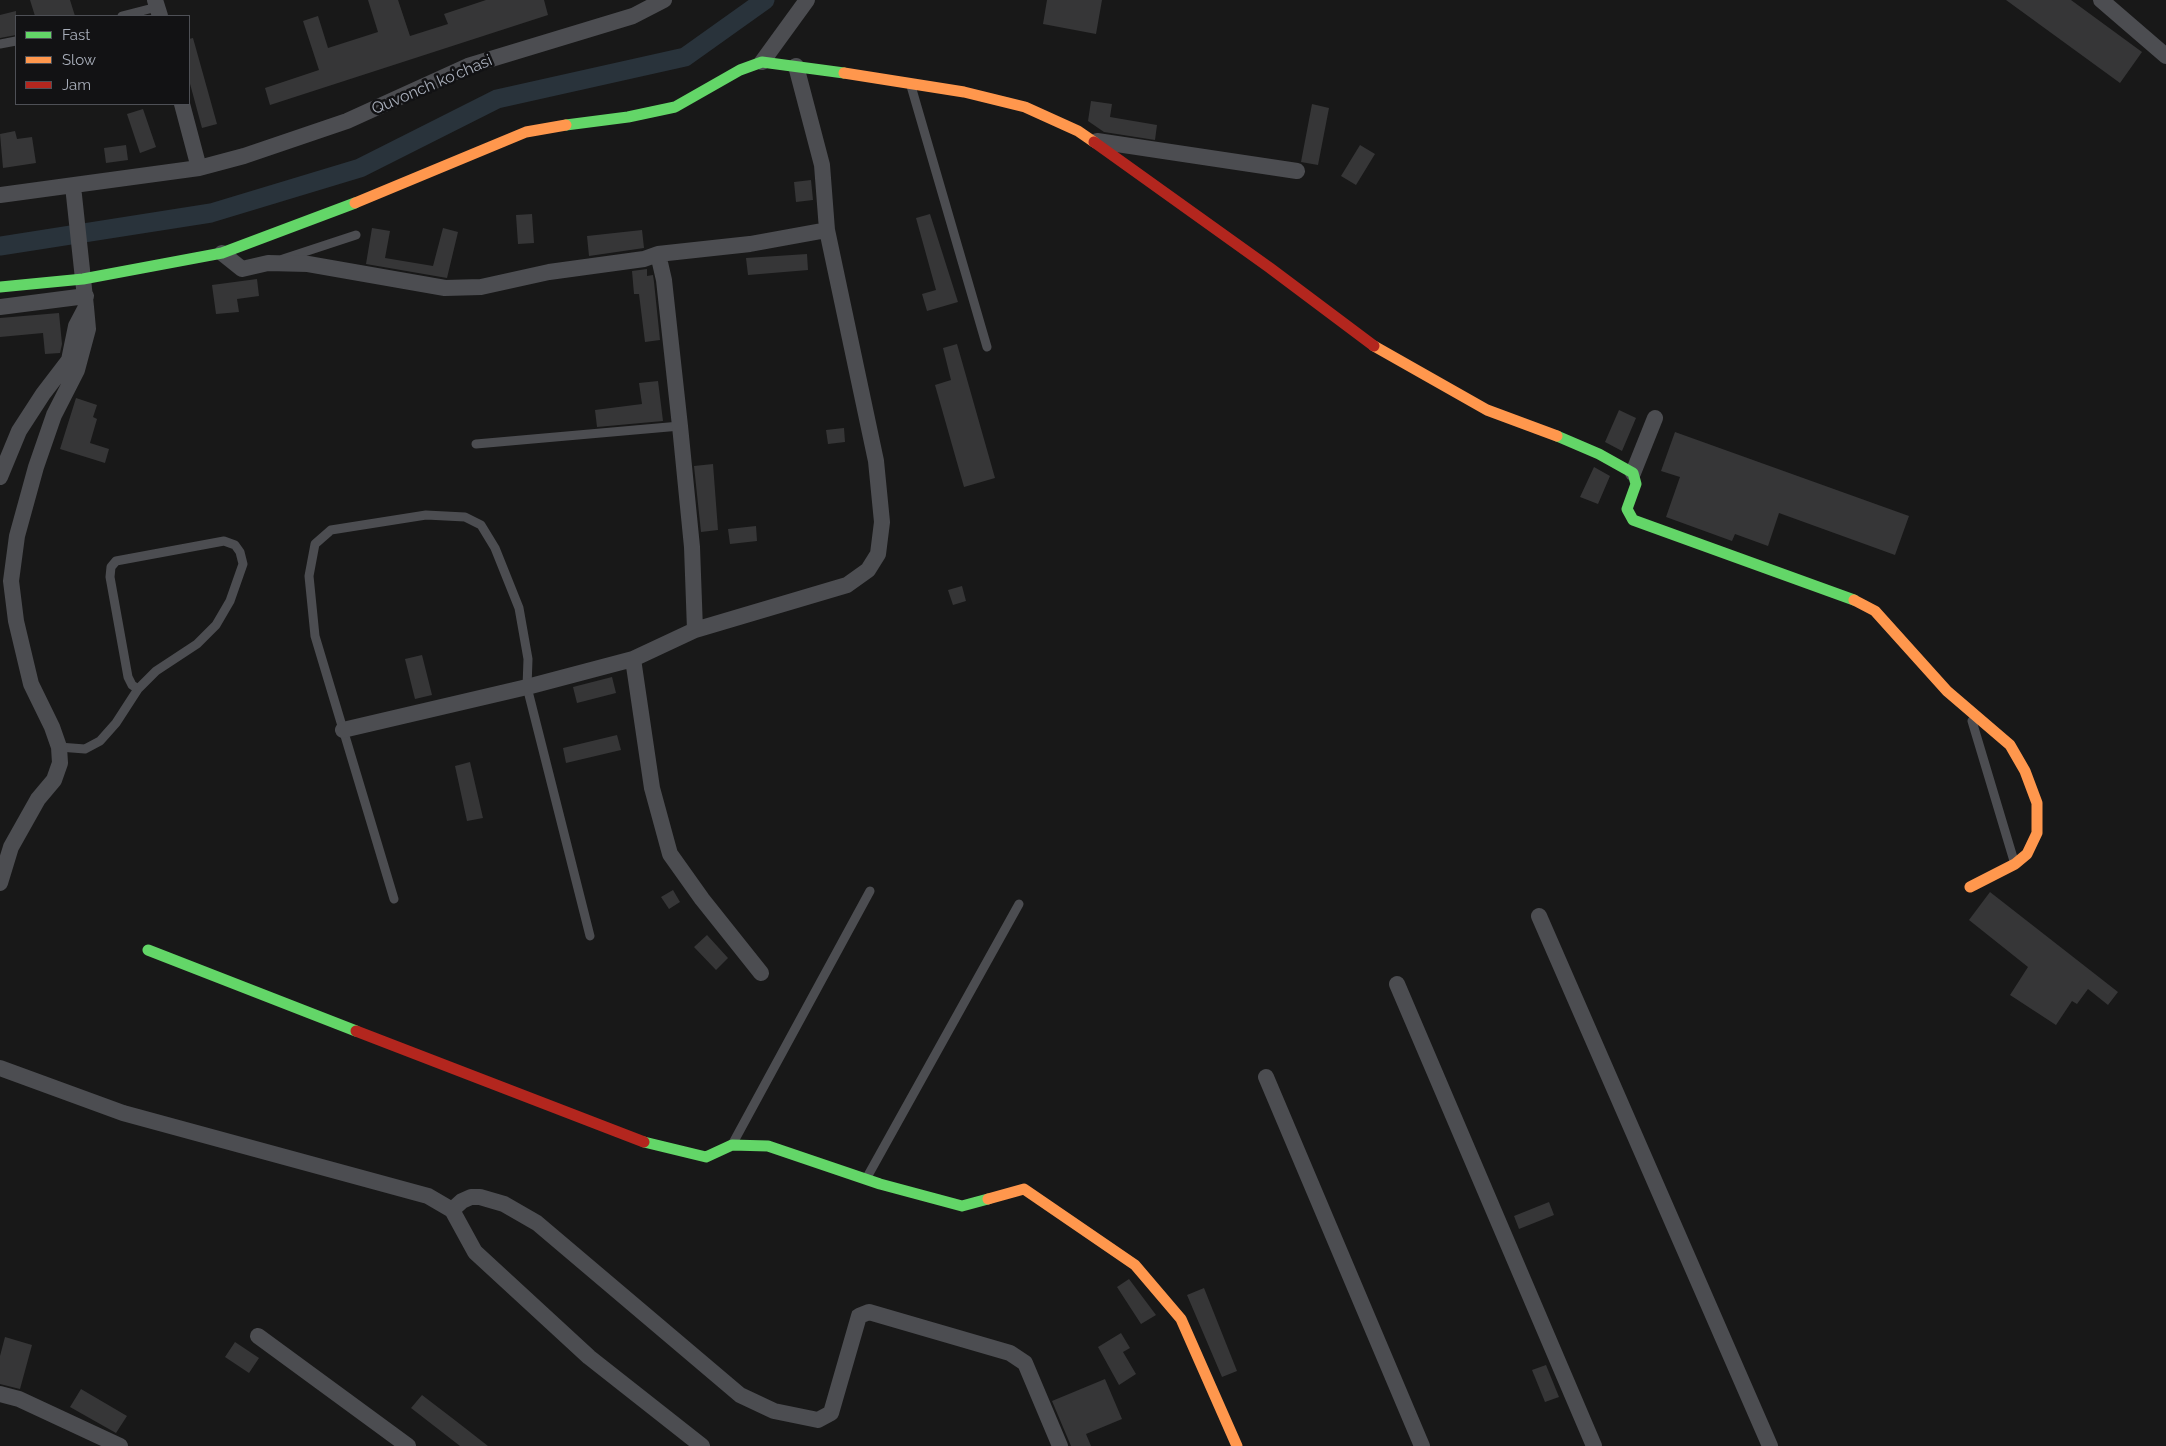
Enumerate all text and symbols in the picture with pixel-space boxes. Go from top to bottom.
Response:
legend [15,15,190,105]
text: Fast [62,26,90,44]
text: Slow [62,51,96,69]
street label: Quvonch koʻchasi [369,51,495,119]
text: Jam [62,76,91,94]

